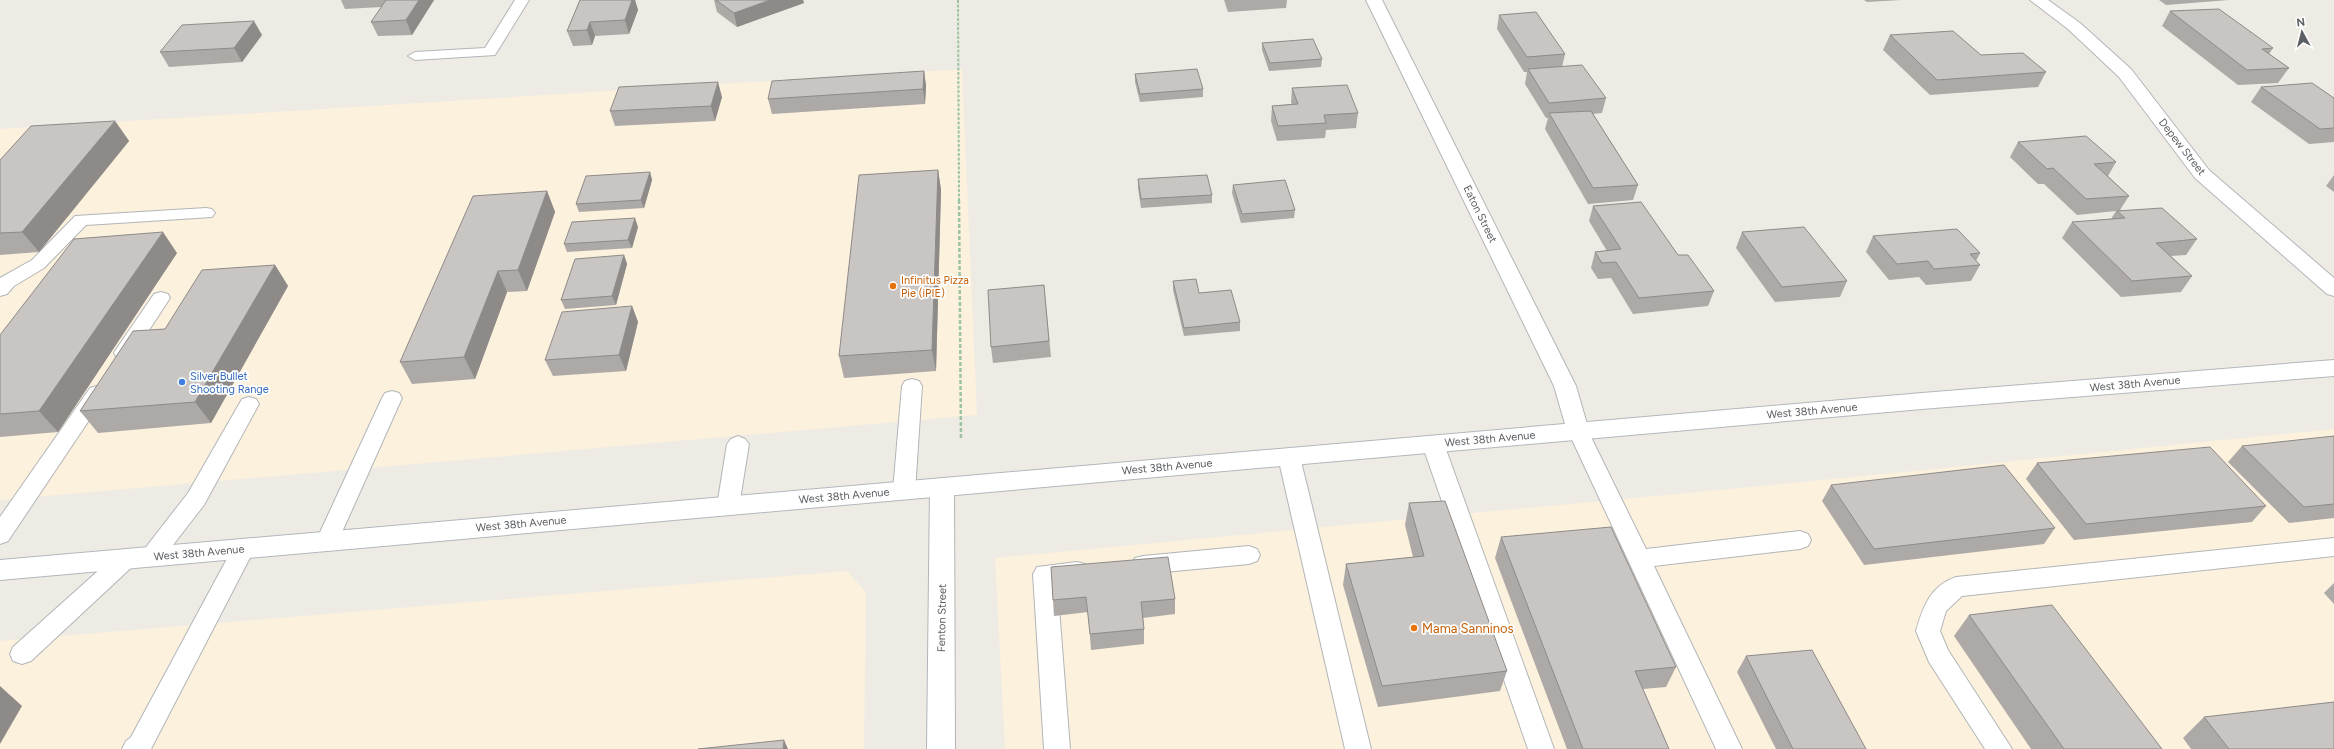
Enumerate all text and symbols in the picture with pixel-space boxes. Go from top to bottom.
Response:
north arrow [2282,12,2322,52]
text: N [2296,16,2306,30]
street label: Depew Street [2156,116,2208,178]
street label: Eaton Street [1461,183,1499,245]
place label: Infinitus Pizza Pie (iPIE) [901,274,969,300]
marker: Infinitus Pizza Pie (iPIE) [888,281,898,291]
place label: Silver Bullet Shooting Range [190,370,269,396]
street label: West 38th Avenue [2089,374,2181,394]
marker: Silver Bullet Shooting Range [177,377,187,387]
street label: West 38th Avenue [1766,401,1858,421]
street label: West 38th Avenue [1444,429,1536,449]
street label: West 38th Avenue [1121,457,1213,477]
street label: West 38th Avenue [798,486,890,506]
street label: West 38th Avenue [475,514,567,534]
street label: West 38th Avenue [153,543,245,563]
street label: Fenton Street [935,584,949,652]
place label: Mama Sanninos [1422,621,1514,636]
marker: Mama Sanninos [1409,623,1419,633]

